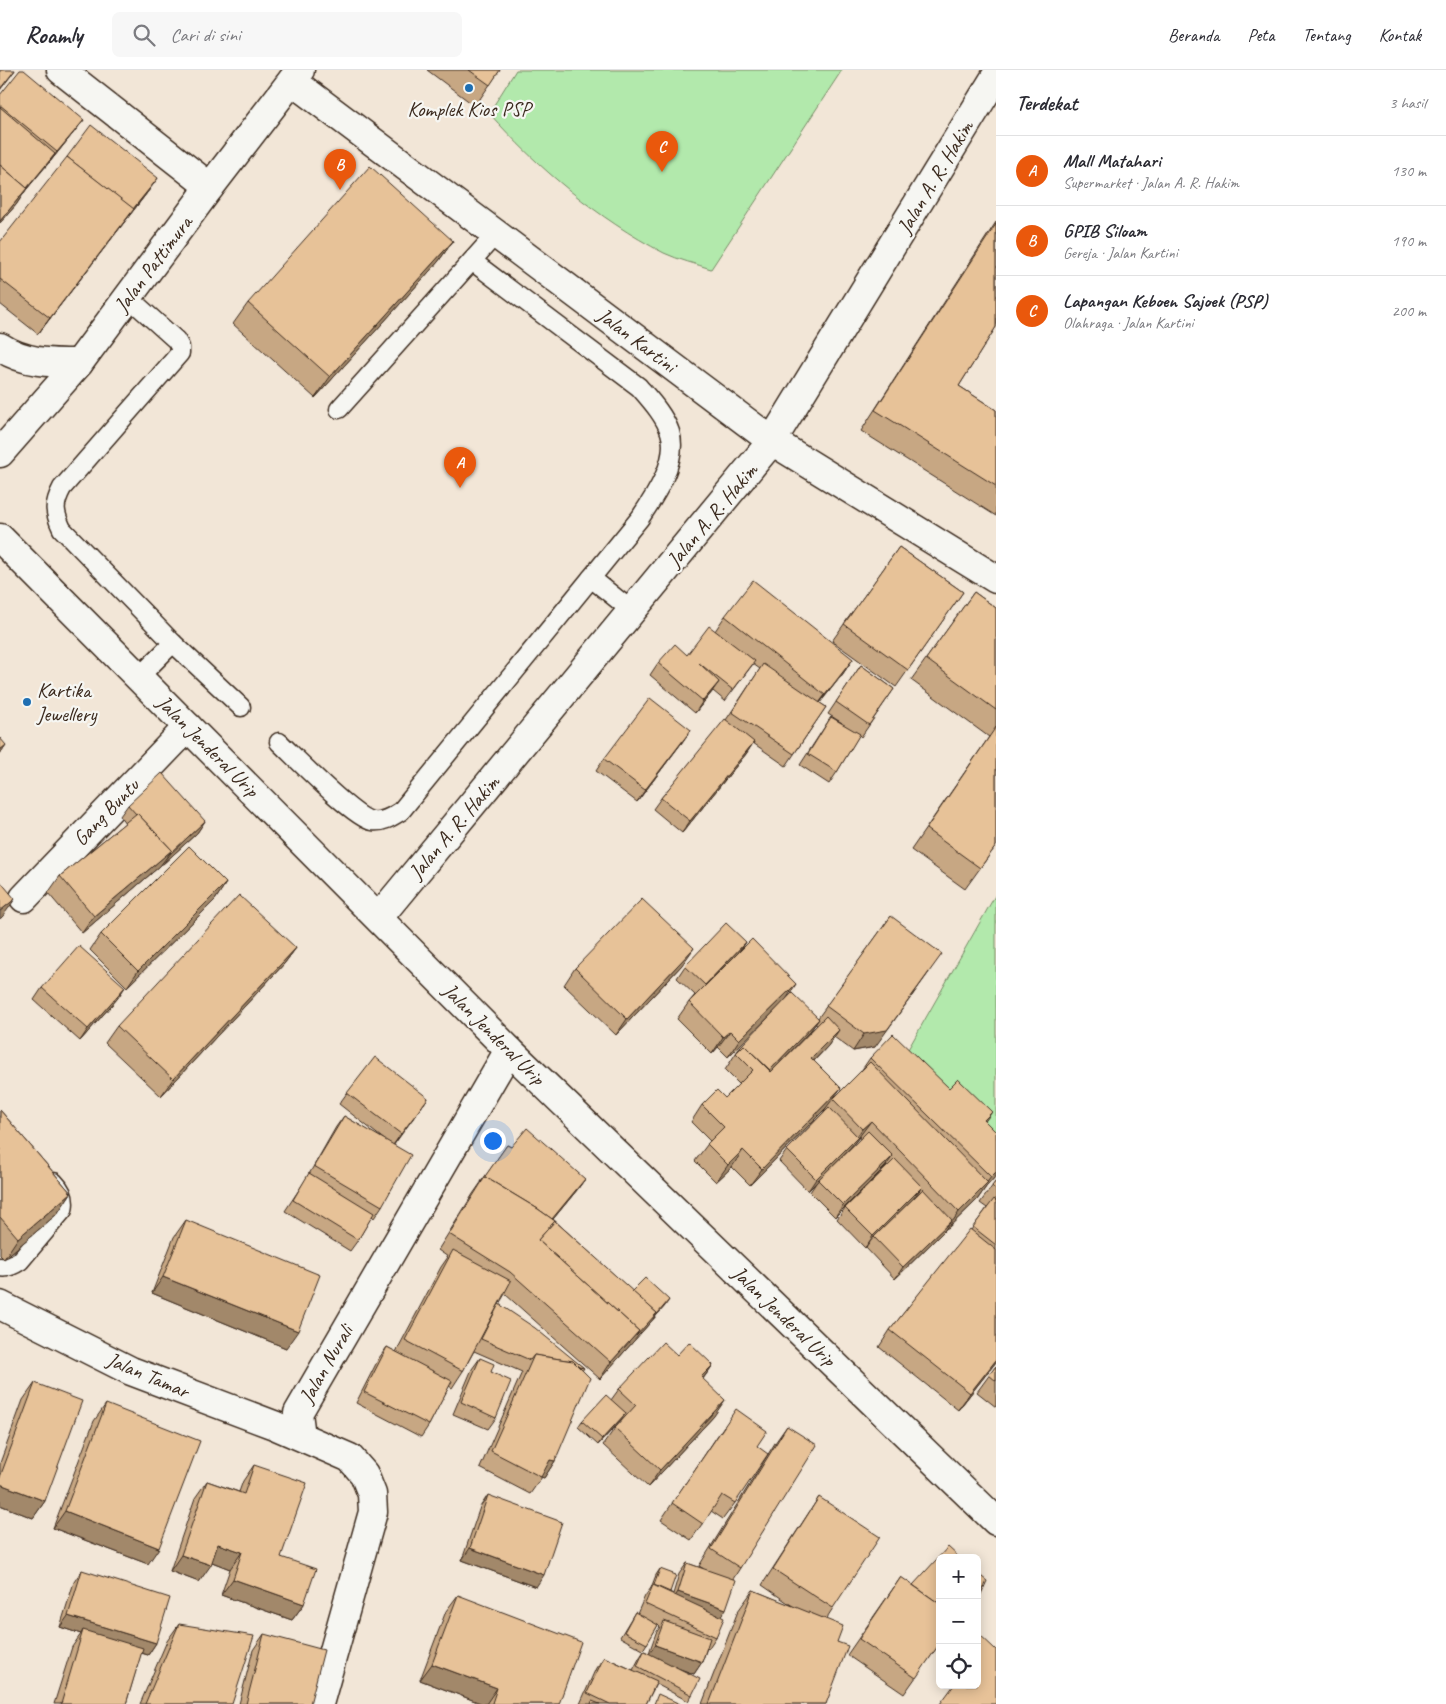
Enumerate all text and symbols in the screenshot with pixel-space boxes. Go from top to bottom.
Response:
search box [112,12,462,57]
text: Roamly [25,20,82,50]
icon: search [130,21,158,49]
text: Cari di sini [170,23,240,47]
text: Beranda [1168,24,1219,46]
text: Peta [1247,24,1274,46]
text: Tentang [1302,24,1351,46]
text: Kontak [1379,24,1421,46]
marker: Komplek Kios PSP [463,82,475,94]
text: Terdekat [1016,90,1077,116]
text: 3 hasil [1389,93,1426,113]
place label: Komplek Kios PSP [408,96,534,122]
street label: Jalan A. R. Hakim [890,115,980,239]
pin: C [646,131,678,172]
pin: B [324,149,356,190]
text: Mall Matahari [1063,149,1161,173]
text: A [1028,161,1036,181]
text: 130 m [1392,161,1426,181]
text: Supermarket · Jalan A. R. Hakim [1063,173,1239,193]
street label: Jalan Pattimura [108,209,199,318]
text: GPIB Siloam [1063,219,1147,243]
text: B [1028,231,1036,251]
text: 190 m [1392,231,1426,251]
text: Gereja · Jalan Kartini [1063,243,1178,263]
text: Lapangan Keboen Sajoek (PSP) [1063,289,1268,313]
street label: Jalan Kartini [592,301,684,380]
text: C [1028,301,1036,321]
text: 200 m [1392,301,1426,321]
text: Olahraga · Jalan Kartini [1063,313,1194,333]
pin: A [444,447,476,488]
street label: Jalan A. R. Hakim [660,457,764,573]
place label: Kartika Jewellery [36,677,98,727]
street label: Jalan Jenderal Urip [151,689,265,803]
marker: Kartika Jewellery [21,696,33,708]
street label: Jalan A. R. Hakim [402,769,506,885]
street label: Gang Buntu [67,772,145,851]
street label: Jalan Jenderal Urip [437,977,551,1091]
your location [480,1128,506,1154]
street label: Jalan Jenderal Urip [726,1259,842,1373]
street label: Jalan Nurali [293,1318,360,1409]
street label: Jalan Tamar [102,1346,195,1405]
map controls [936,1554,981,1689]
button: + [936,1554,981,1599]
button: − [936,1599,981,1644]
button: locate [936,1644,981,1689]

